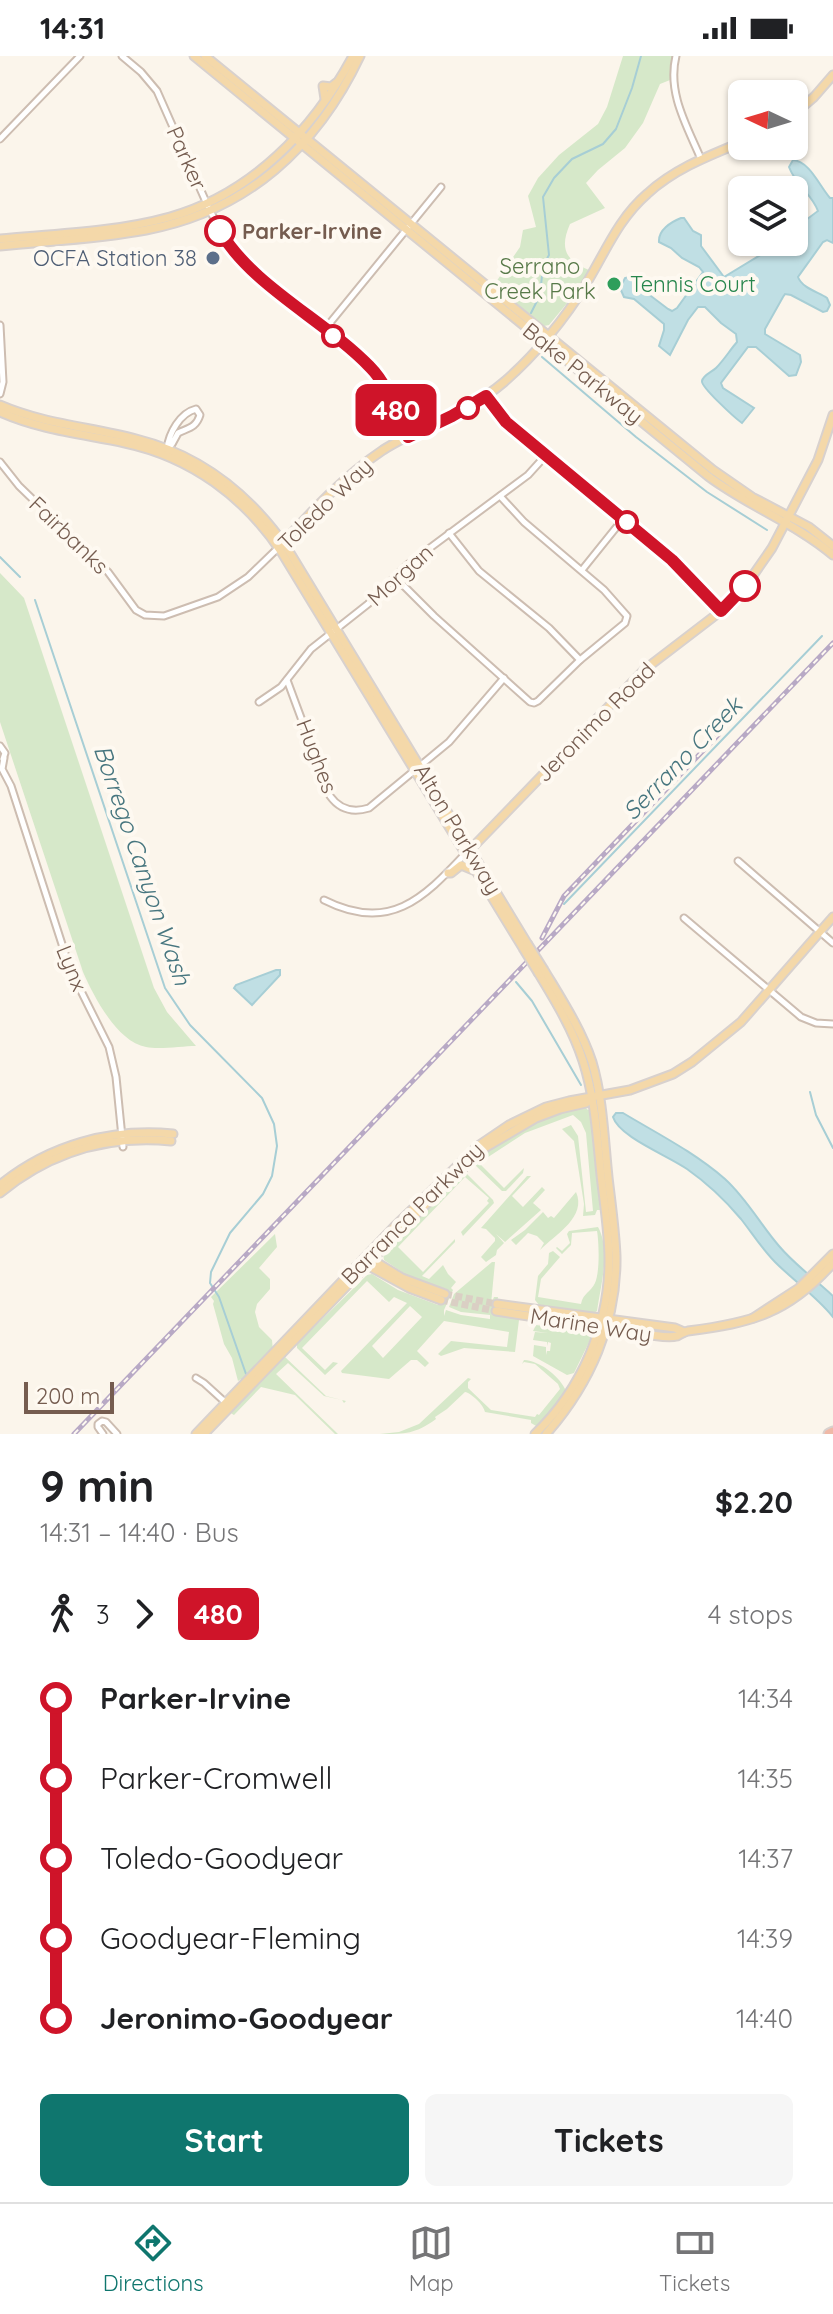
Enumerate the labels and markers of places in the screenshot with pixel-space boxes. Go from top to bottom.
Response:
marker: Parker-Irvine [205,216,235,246]
place label: Parker-Irvine [242,217,382,245]
place label: OCFA Station 38 [33,244,197,272]
marker: OCFA Station 38 [204,249,222,267]
place label: Tennis Court [630,270,756,298]
marker: Tennis Court [605,275,623,293]
unlabelled marker [322,325,344,347]
unlabelled marker [457,397,479,419]
unlabelled marker [616,511,638,533]
unlabelled marker [730,571,760,601]

